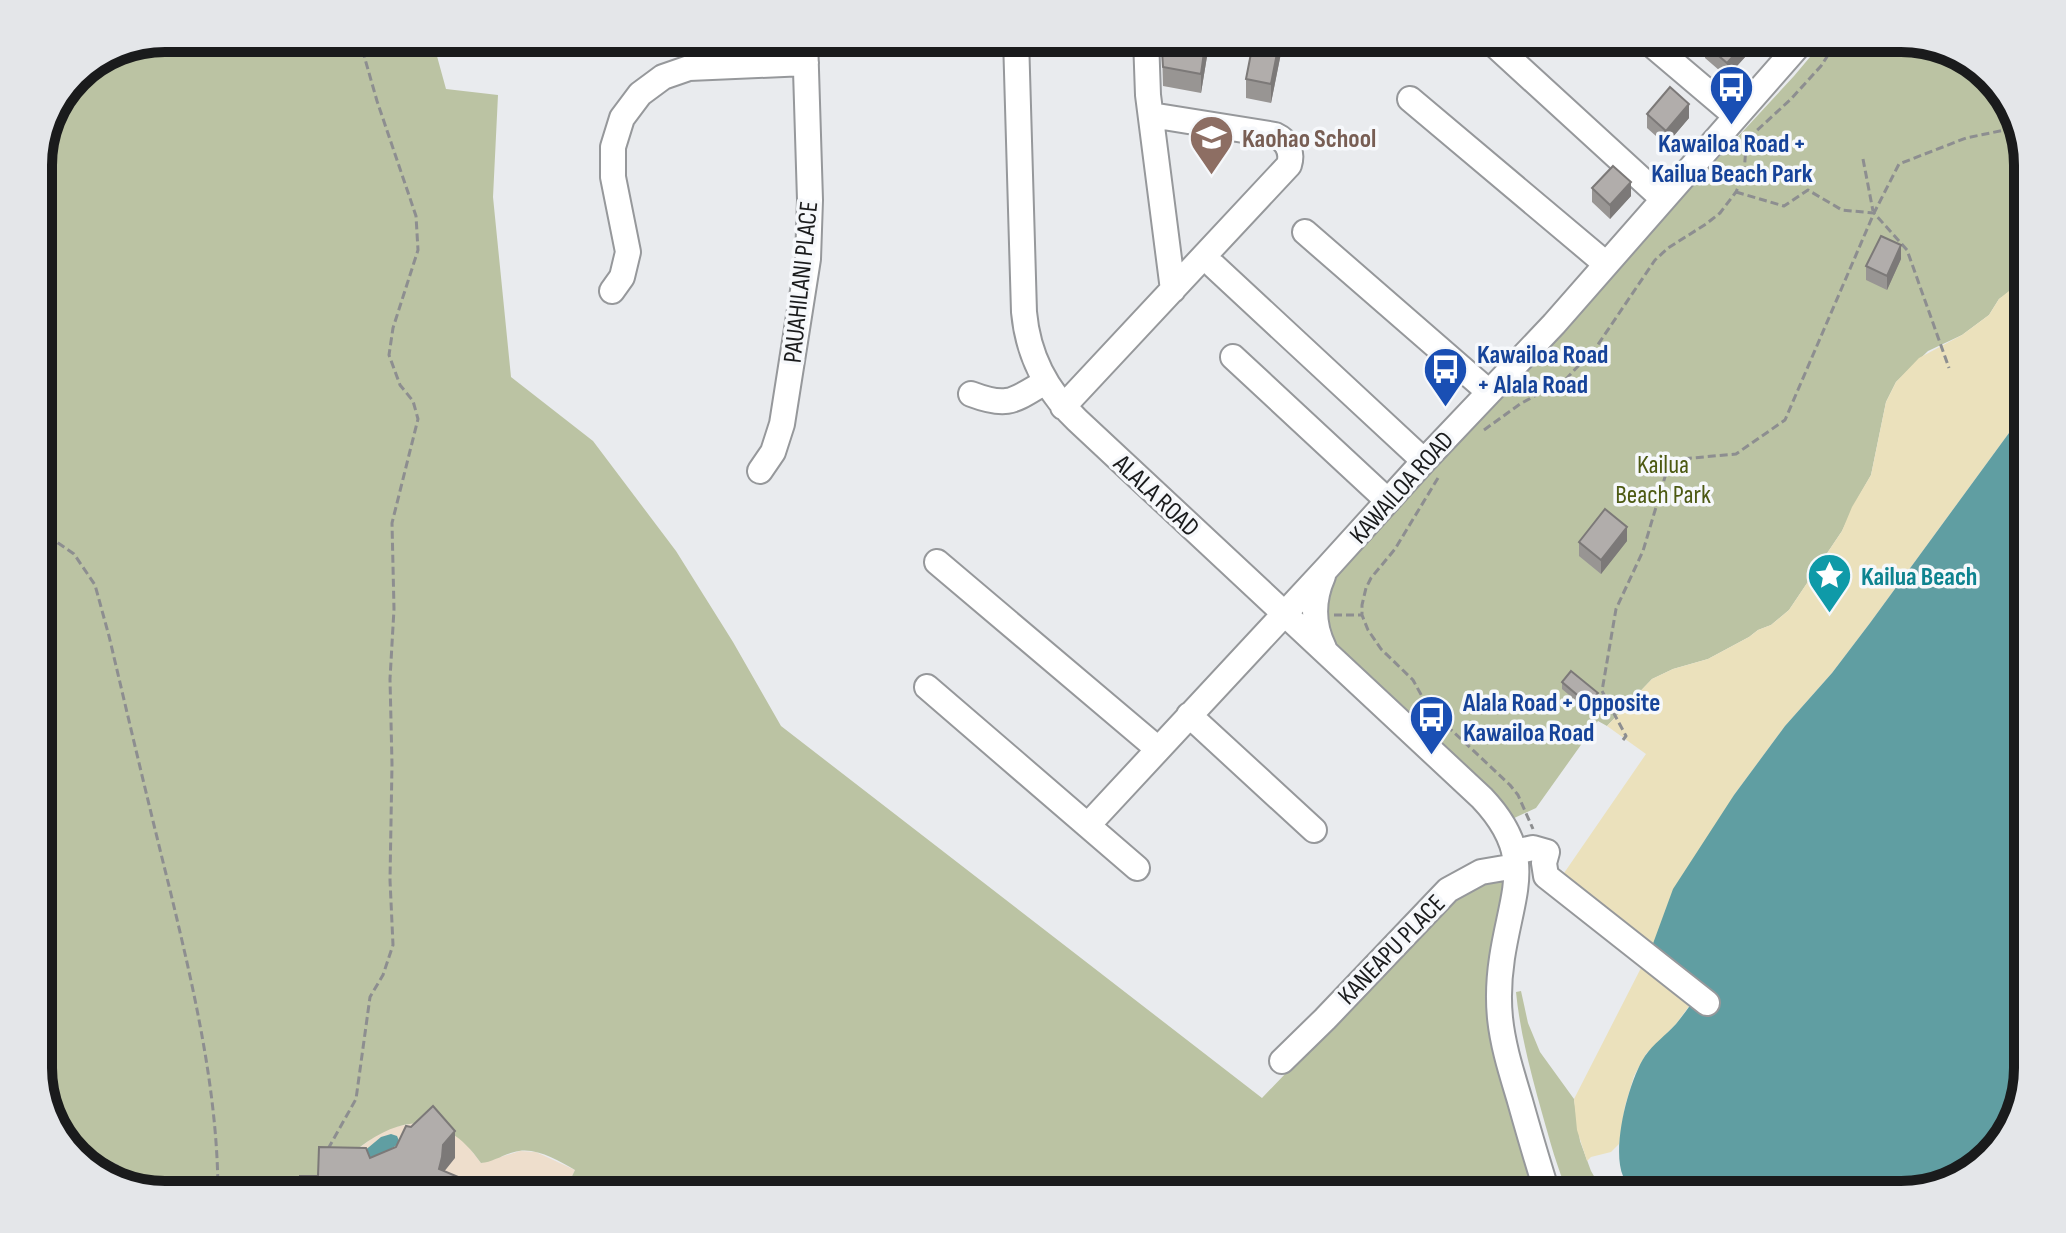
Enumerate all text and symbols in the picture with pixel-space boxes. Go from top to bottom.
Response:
bus stop icon: Kawailoa Road + Kailua Beach Park [1708,64,1756,127]
school or university icon: Kaohao School [1187,114,1235,177]
place label: Kaohao School [1242,124,1376,155]
place label: Kawailoa Road + Kailua Beach Park [1651,129,1813,190]
street label: PAUAHILANI PLACE [778,200,825,365]
place label: Kawailoa Road + Alala Road [1477,340,1608,401]
bus stop icon: Kawailoa Road + Alala Road [1422,345,1470,408]
street label: KAWAILOA ROAD [1344,425,1461,551]
street label: ALALA ROAD [1106,448,1205,543]
park label: Kailua Beach Park [1615,450,1711,511]
place icon: Kailua Beach [1806,552,1854,615]
place label: Kailua Beach [1861,562,1977,593]
place label: Alala Road + Opposite Kawailoa Road [1462,688,1660,749]
bus stop icon: Alala Road + Opposite Kawailoa Road [1408,693,1456,756]
street label: KANEAPU PLACE [1332,889,1452,1011]

